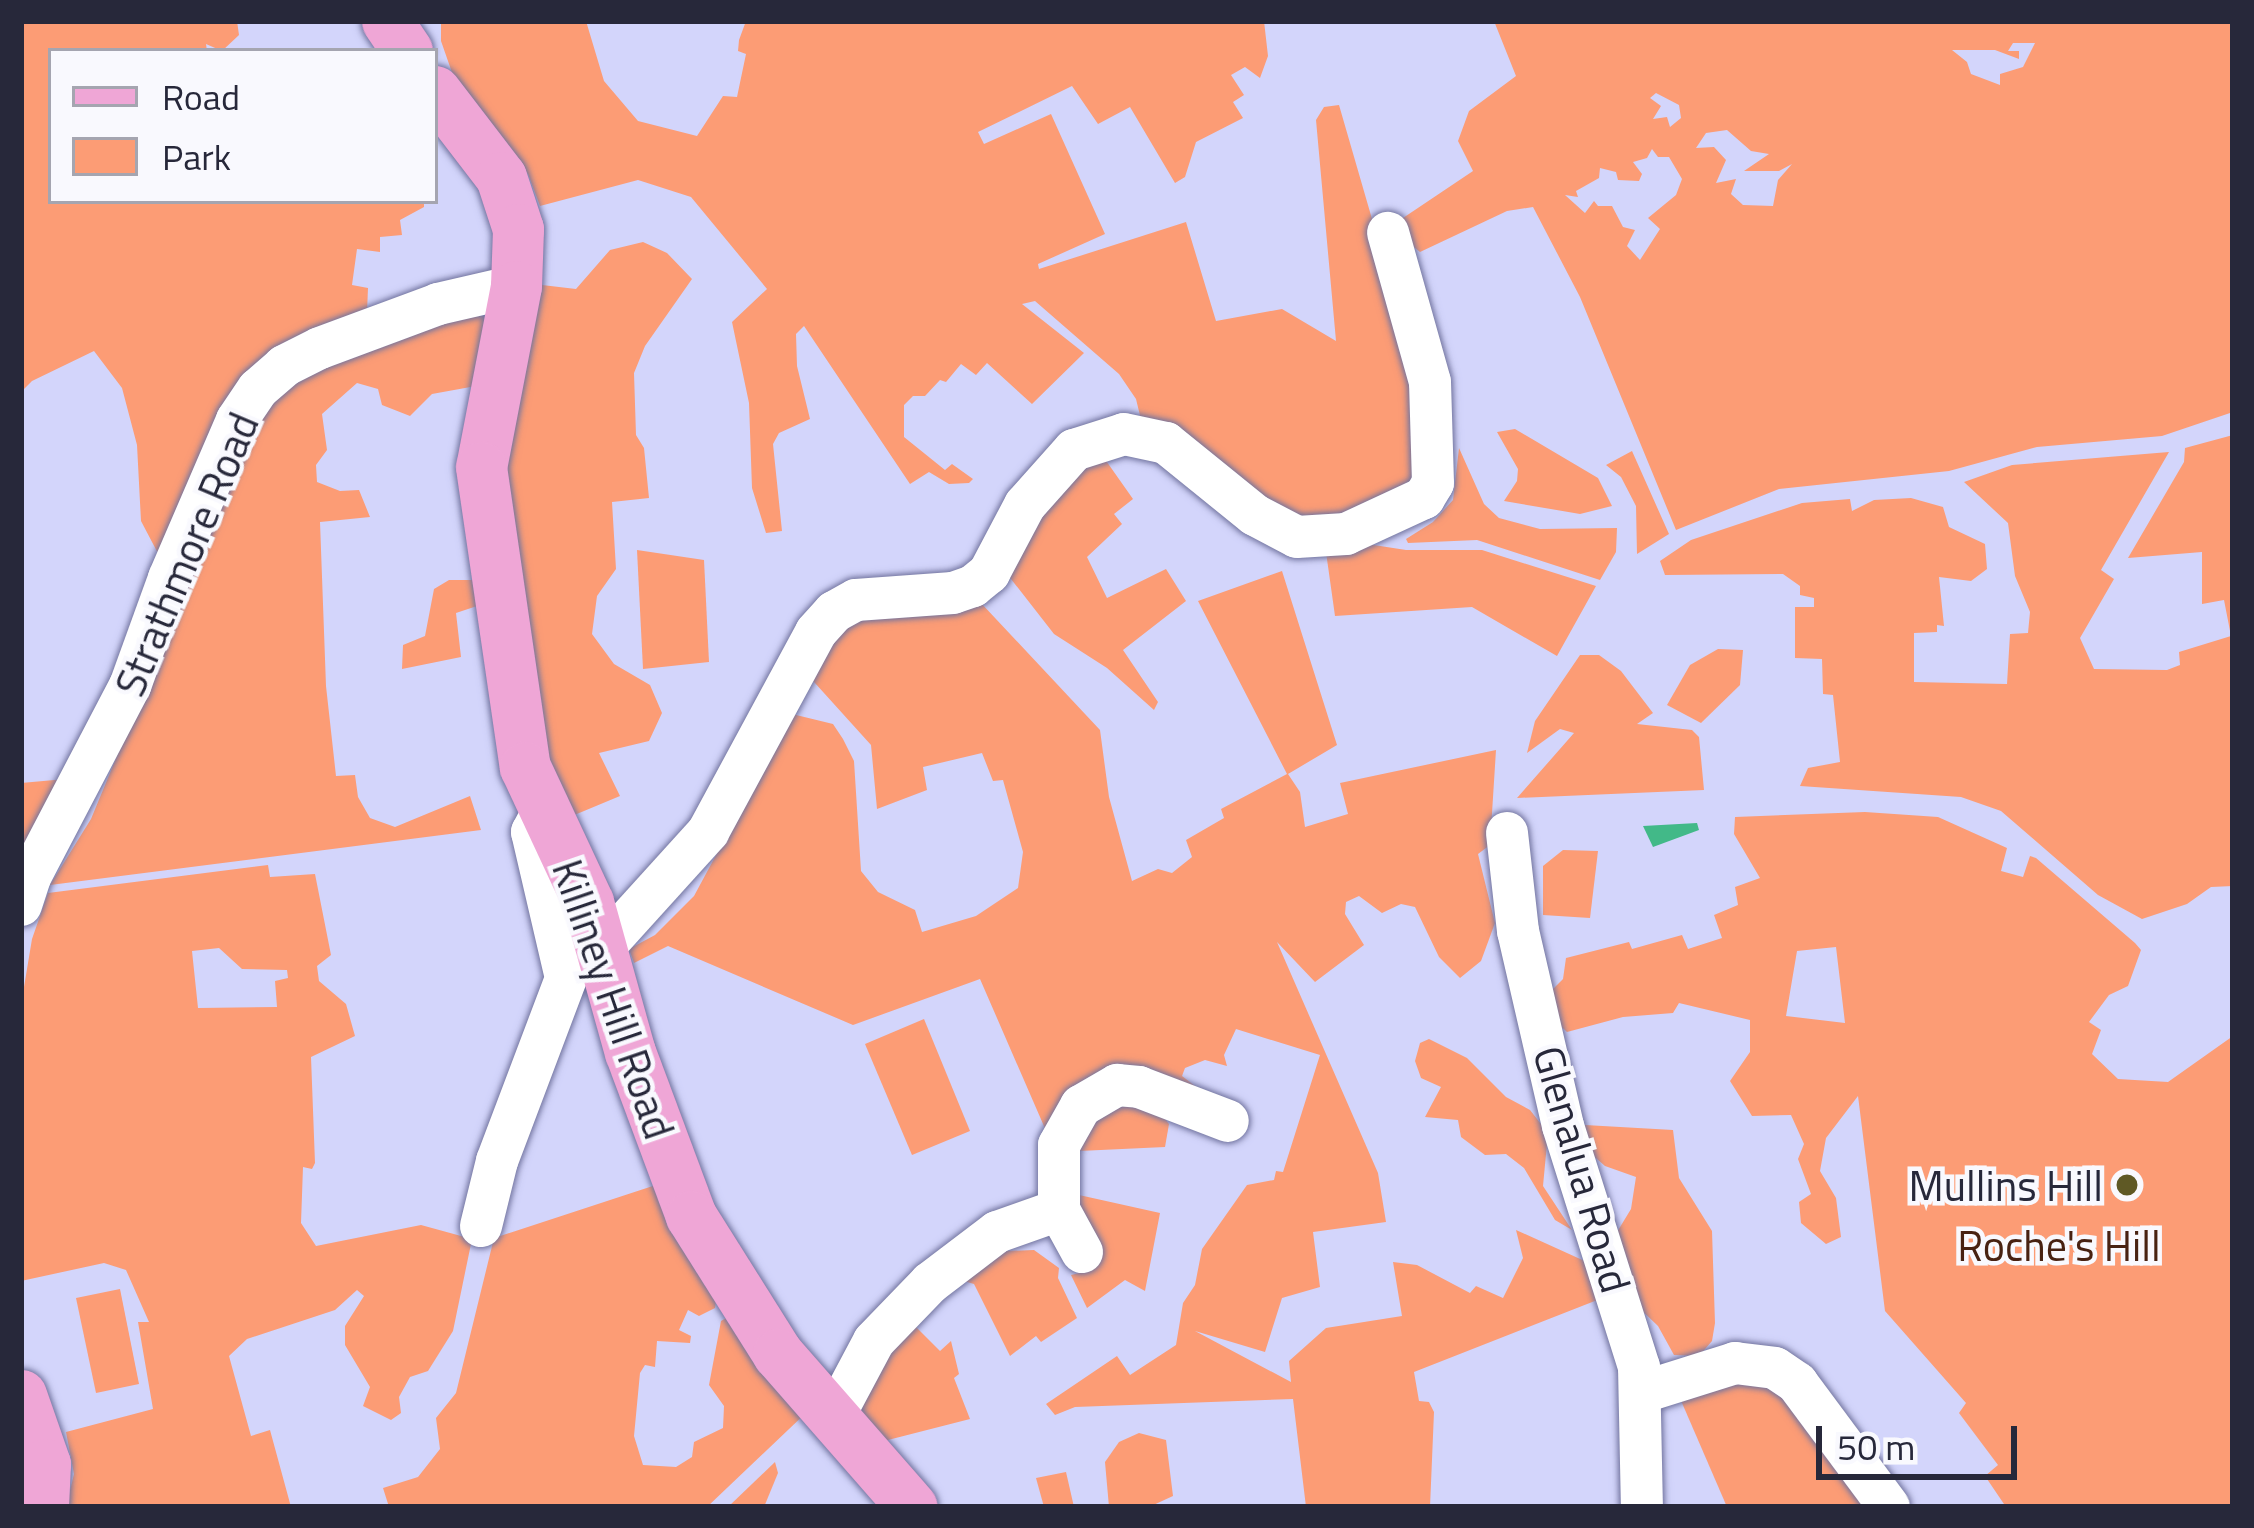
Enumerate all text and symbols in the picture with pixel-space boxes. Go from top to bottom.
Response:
legend [48,48,438,204]
text: Road [162,69,240,124]
text: Park [162,129,231,184]
street label: Strathmore Road [104,405,268,703]
street label: Killiney Hill Road [543,853,685,1145]
street label: Glenalua Road [1524,1040,1642,1298]
place label: Mullins Hill [1909,1160,2103,1210]
marker: Mullins Hill [2114,1172,2140,1198]
park label: Roche's Hill [1957,1220,2161,1270]
scale bar [1822,1402,2023,1476]
text: 50 m [1837,1419,1915,1474]

